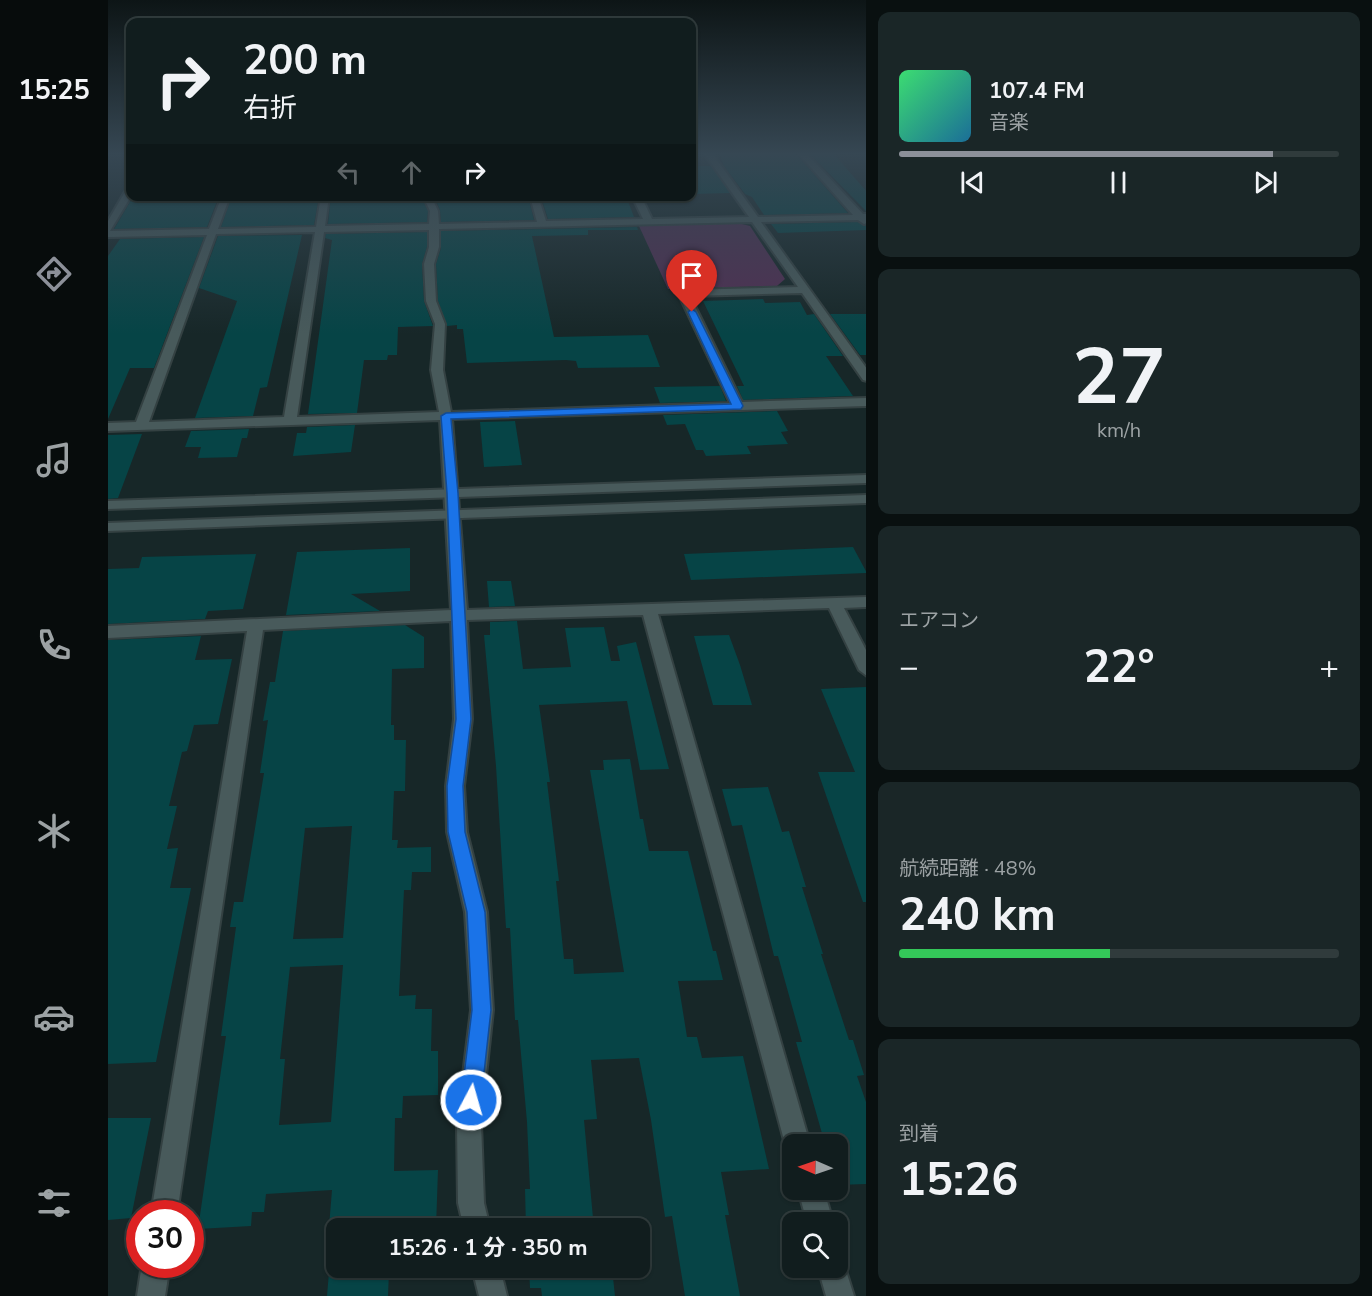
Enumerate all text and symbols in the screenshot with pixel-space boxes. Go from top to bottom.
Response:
text: 200 m [243,32,367,89]
icon: right [144,42,222,120]
text: 15:25 [18,72,90,109]
text: 107.4 FM [989,76,1085,106]
text: 右折 [243,90,297,127]
text: 音楽 [989,109,1029,136]
icon: left [332,156,365,189]
icon: ahead [395,156,428,189]
icon: right [458,156,491,189]
icon: previous [956,166,989,199]
icon: pause [1102,166,1135,199]
icon: next [1249,166,1282,199]
pin [666,250,717,312]
icon: directions [33,253,75,295]
icon: arrive [675,259,708,292]
text: 27 [1072,324,1166,431]
text: km/h [1097,417,1141,444]
icon: music [33,439,75,481]
text: エアコン [899,607,979,634]
icon: phone [33,624,75,666]
text: 22° [1083,637,1155,698]
text: − [899,645,919,690]
text: + [1319,645,1339,690]
icon: climate [33,810,75,852]
text: 航続距離 · 48% [899,855,1036,882]
text: 240 km [899,885,1056,946]
icon: car [33,996,75,1038]
position arrow [439,1068,503,1132]
text: 到着 [899,1120,939,1147]
north arrow [782,1134,848,1200]
map controls [782,1134,848,1278]
text: 15:26 [899,1150,1018,1211]
icon: filters [33,1182,75,1224]
speed limit sign: 30 [126,1200,204,1278]
button: search [782,1212,848,1278]
text: 15:26 · 1 分 · 350 m [389,1233,587,1263]

